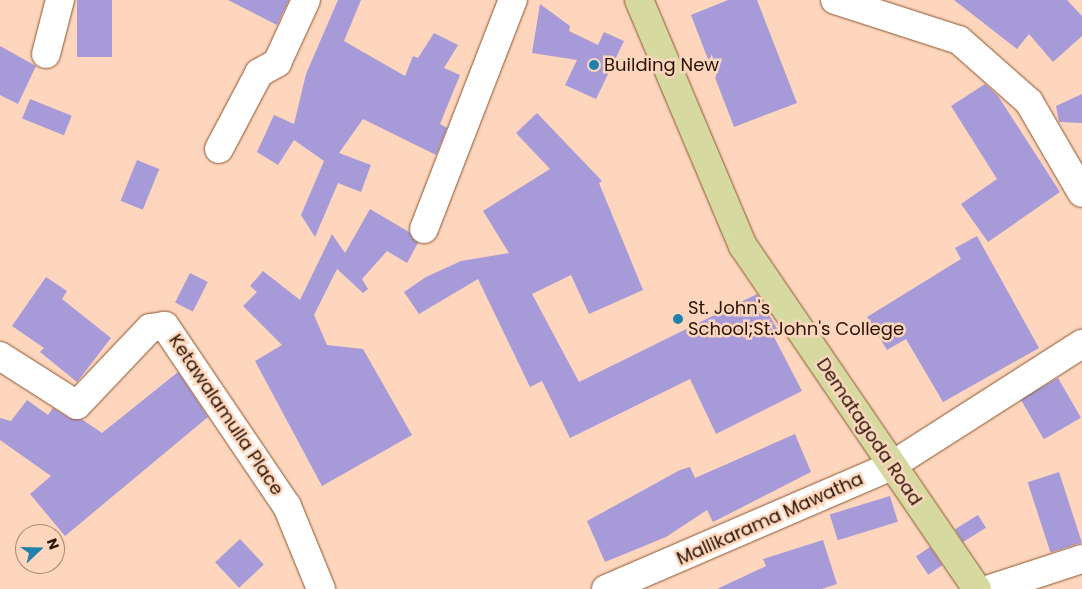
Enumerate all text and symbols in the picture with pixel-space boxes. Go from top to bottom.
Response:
place label: Building New [604,54,719,76]
marker: Building New [588,59,600,71]
place label: St. John's School;St.John's College [688,298,904,340]
marker: St. John's School;St.John's College [672,313,684,325]
street label: Ketawalamulla Place [164,331,288,499]
street label: Dematagoda Road [812,354,926,510]
street label: Mallikarama Mawatha [674,468,866,570]
north arrow [15,524,65,574]
text: N [42,535,64,552]

